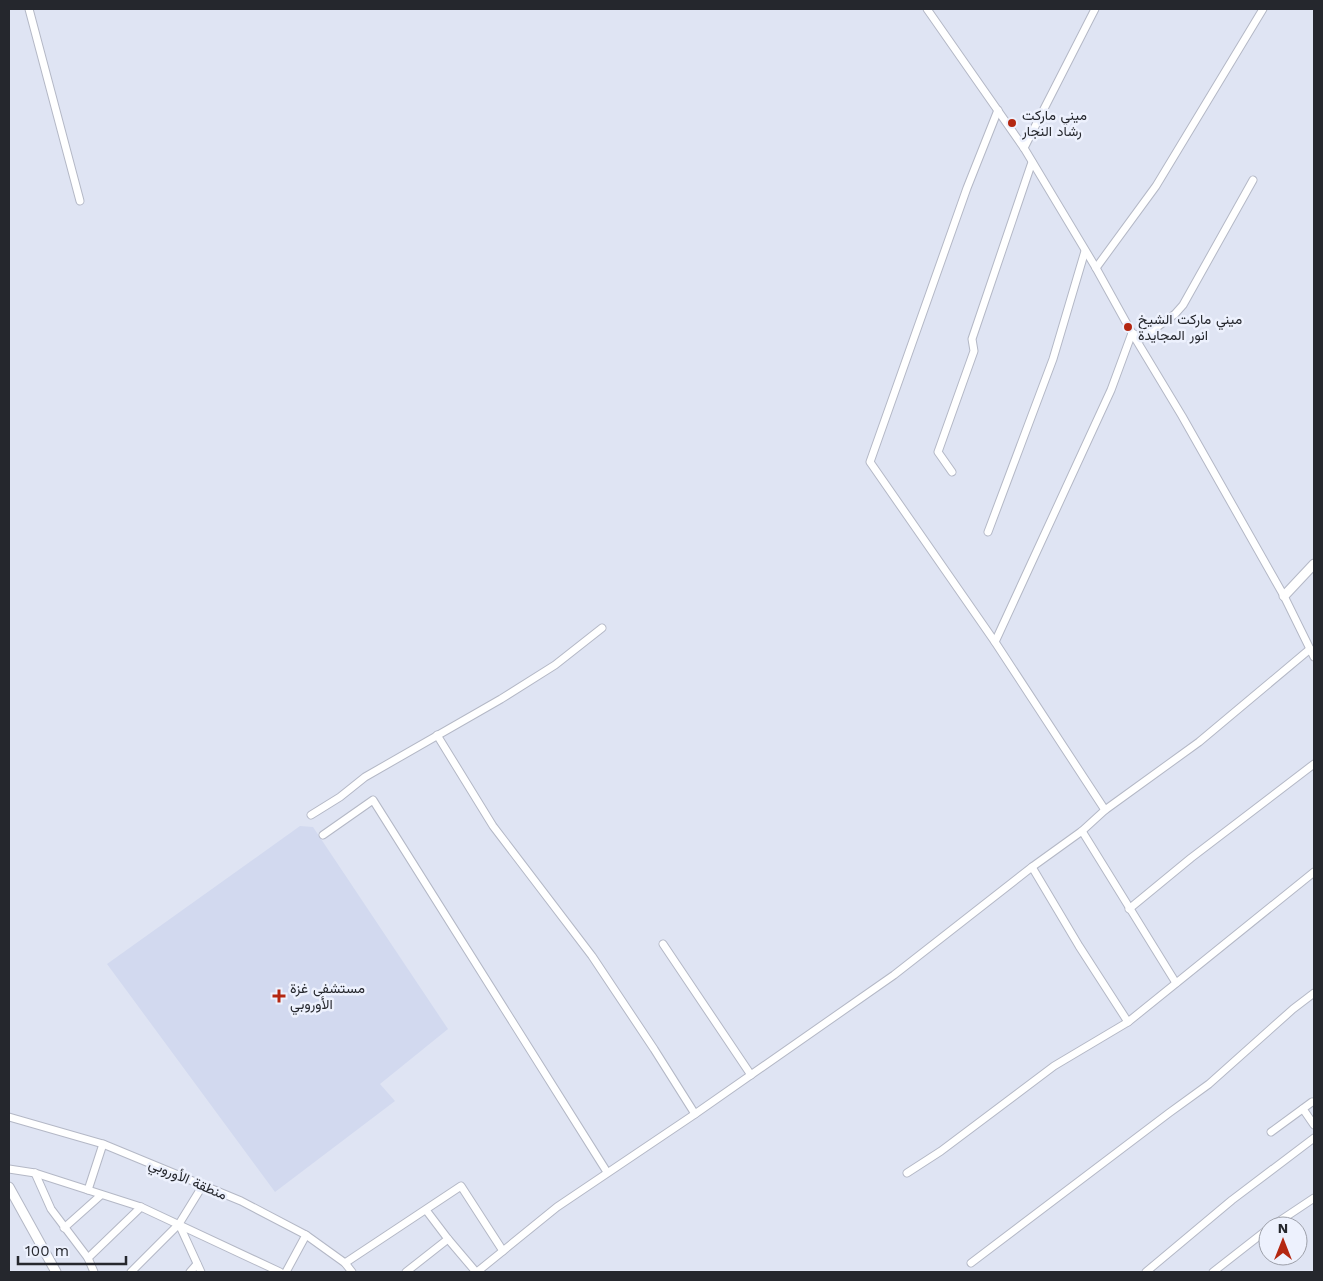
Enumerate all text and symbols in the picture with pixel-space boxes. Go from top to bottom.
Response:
place label: ميني ماركت رشاد النجار [1021,107,1087,140]
marker: ميني ماركت رشاد النجار [1006,117,1018,129]
place label: ميني ماركت الشيخ انور المجايدة [1138,311,1242,344]
marker: ميني ماركت الشيخ انور المجايدة [1122,321,1134,333]
place label: مستشفى غزة الأوروبي [290,980,365,1016]
marker: مستشفى غزة الأوروبي [272,989,286,1003]
street label: منطقة الأوروبي [145,1155,229,1206]
north arrow [1258,1216,1308,1266]
text: N [1278,1220,1288,1236]
scale bar [18,1234,125,1266]
text: 100 m [25,1242,69,1260]

